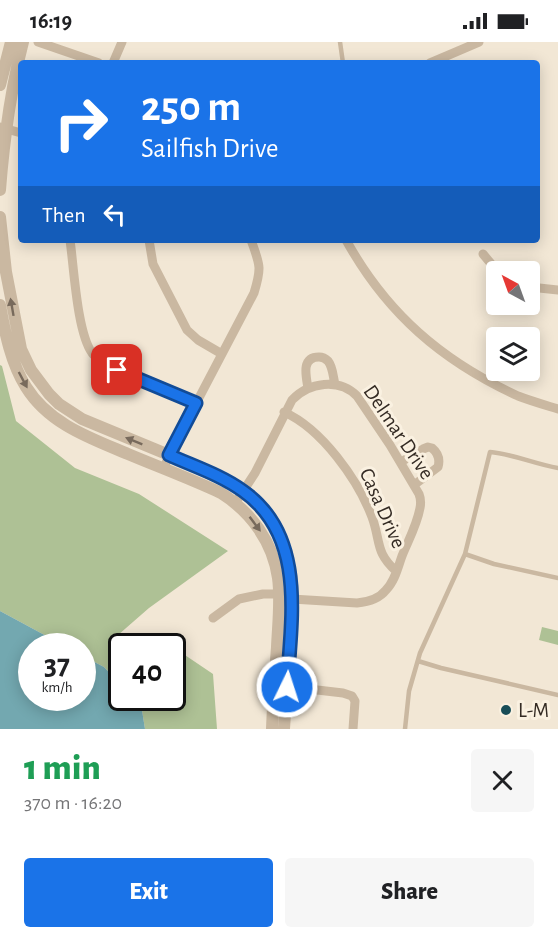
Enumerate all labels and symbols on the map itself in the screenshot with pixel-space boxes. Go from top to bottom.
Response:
north arrow [486,261,540,315]
one-way arrow [7,297,16,316]
pin [91,344,142,395]
one-way arrow [18,372,28,389]
street label: Delmar Drive [360,381,438,483]
one-way arrow [125,436,143,446]
street label: Casa Drive [356,465,409,551]
one-way arrow [249,515,261,531]
speed limit sign: 40 [108,633,186,711]
position arrow [255,655,319,719]
place label: L-M [518,700,549,721]
marker: L-M [499,703,513,717]

